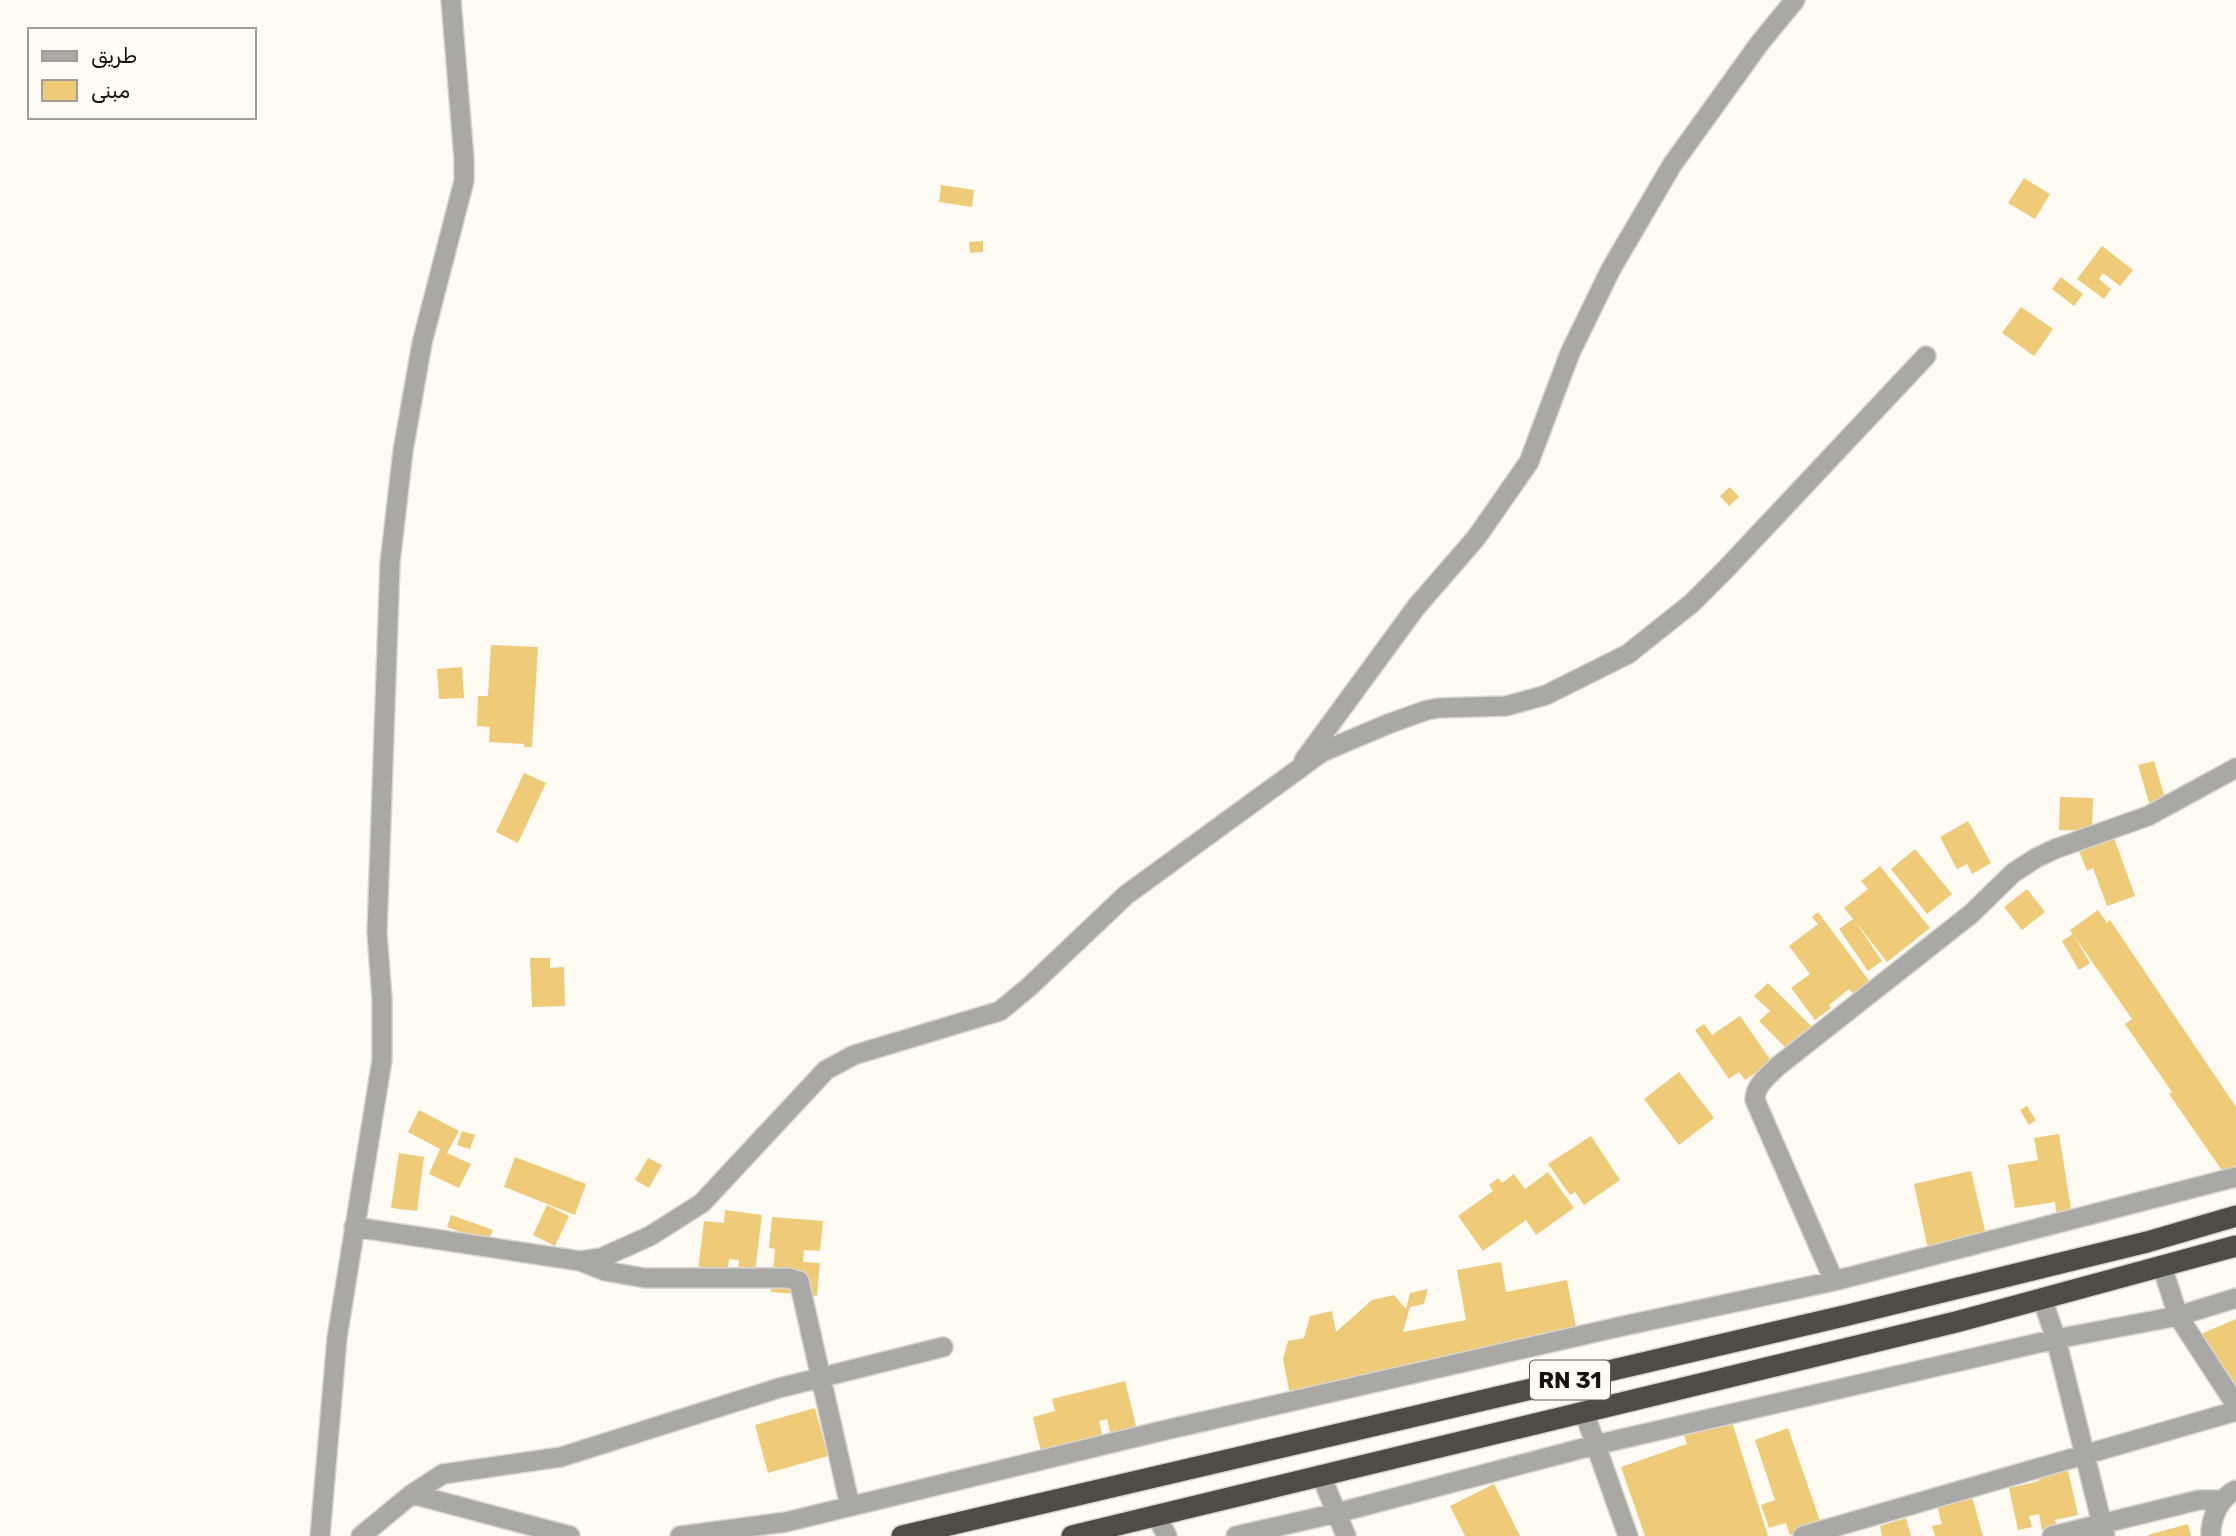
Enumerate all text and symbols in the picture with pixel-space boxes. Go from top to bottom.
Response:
legend [28,28,256,119]
text: طريق [91,43,137,68]
text: مبنى [91,78,130,103]
road number: RN 31 [1530,1360,1610,1400]

